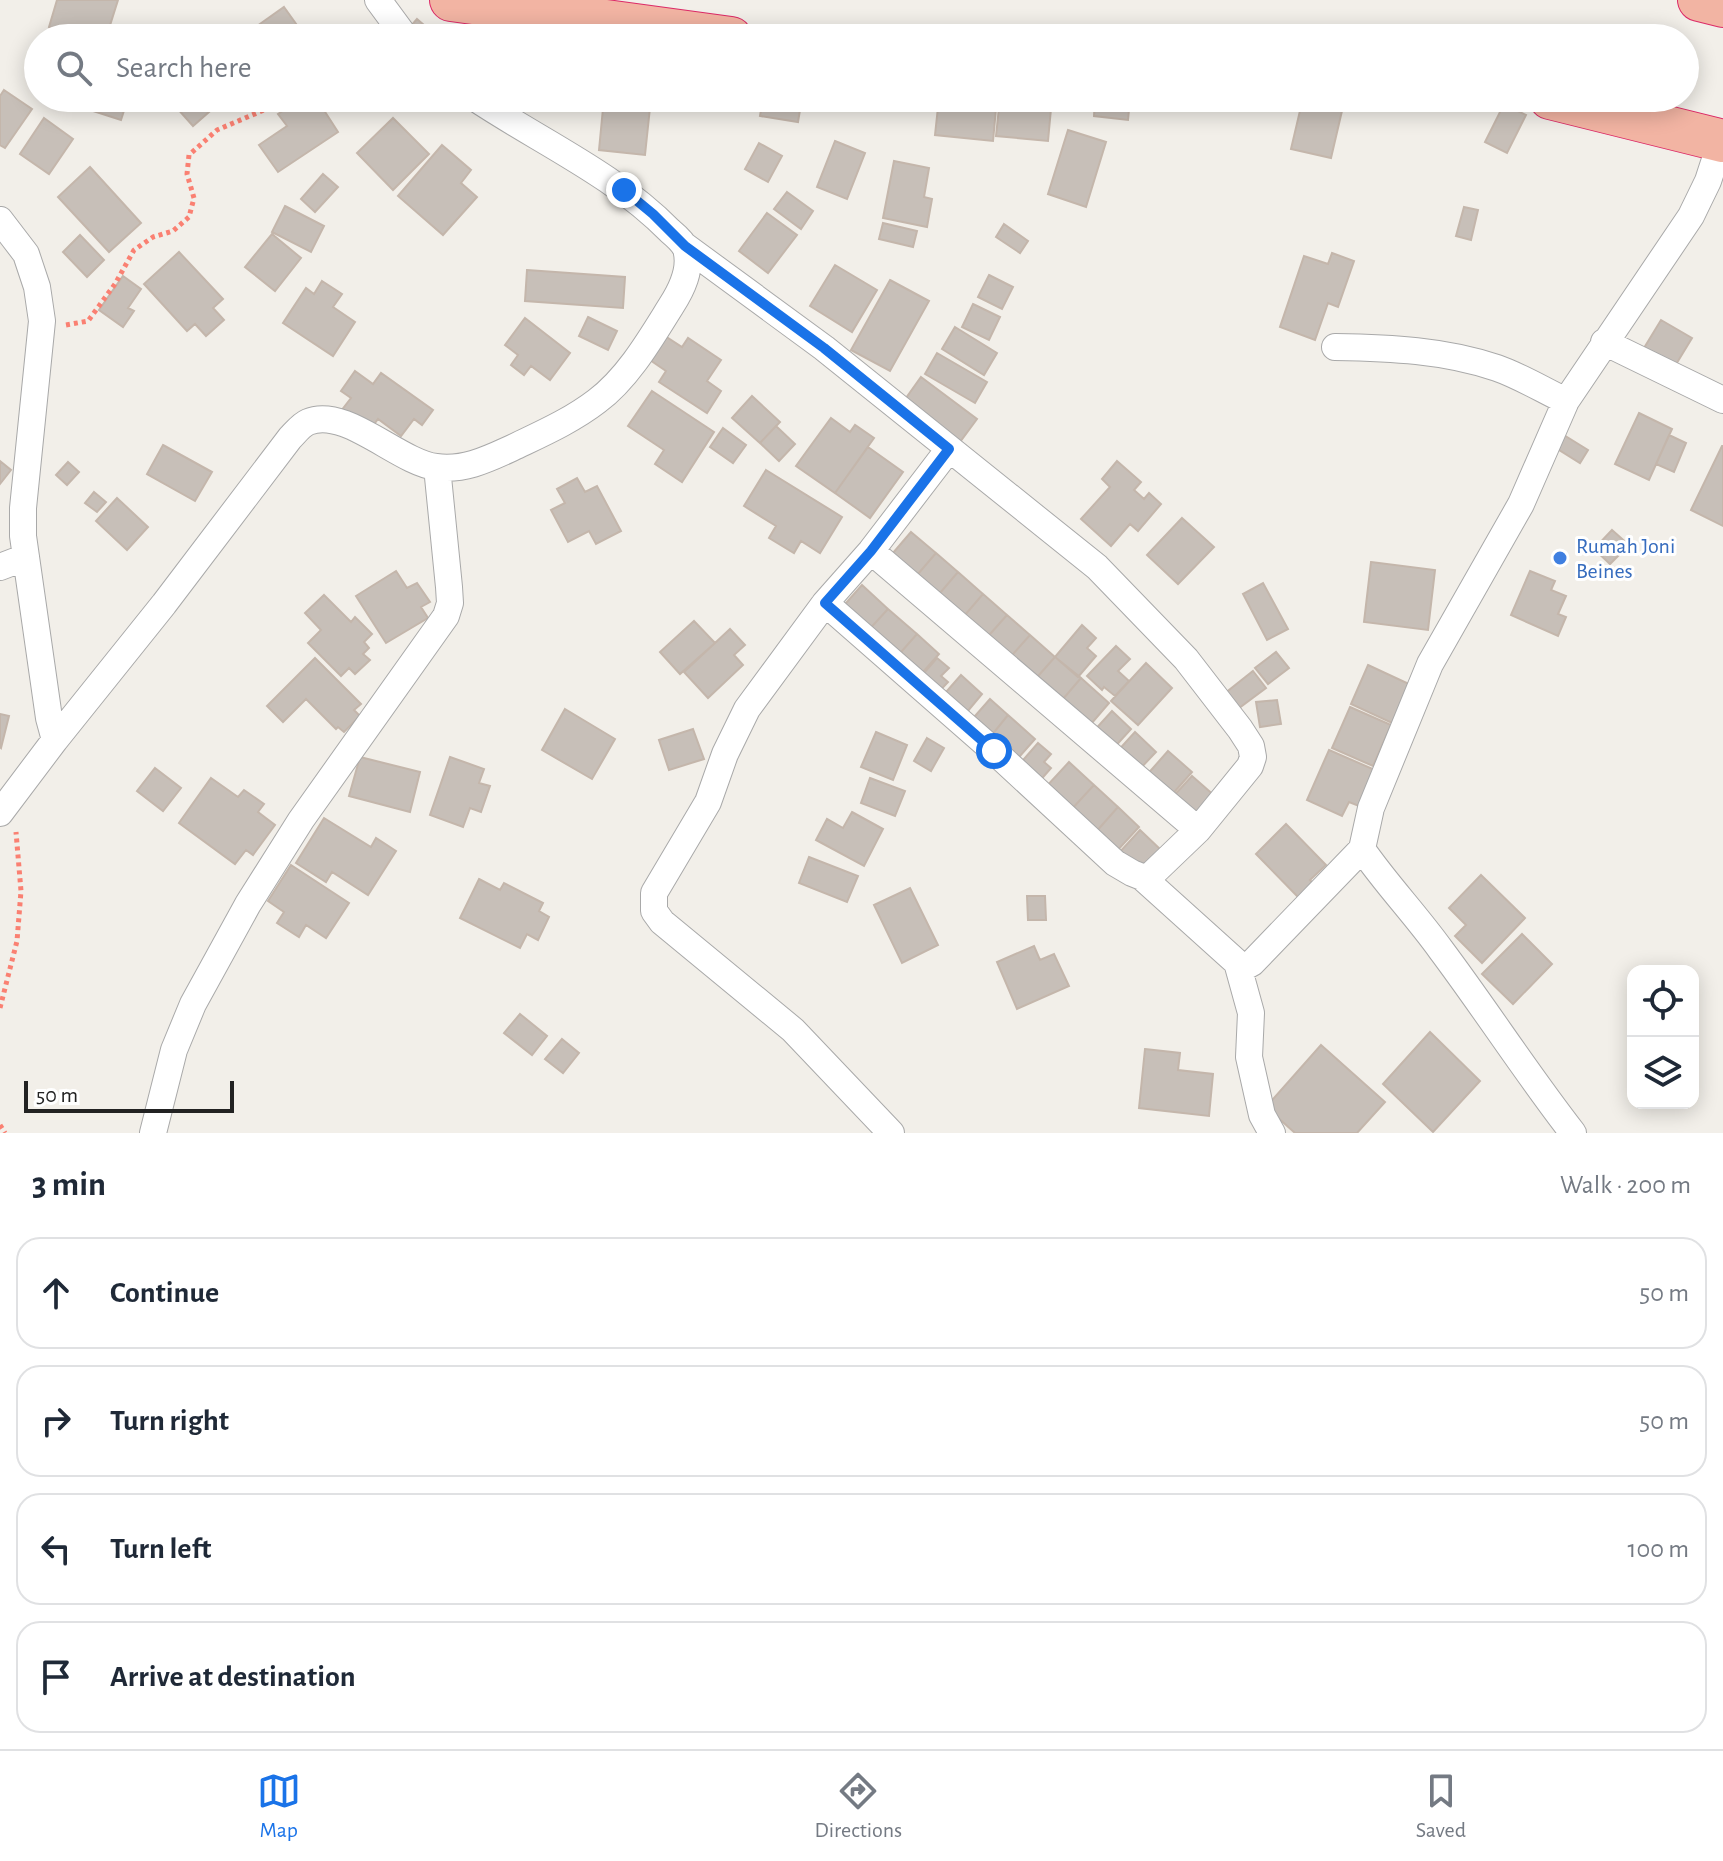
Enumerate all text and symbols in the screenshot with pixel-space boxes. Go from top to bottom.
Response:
search box [24,24,1699,112]
icon: search [52,46,96,90]
text: Search here [116,53,252,83]
route end [606,172,642,208]
place label: Rumah Joni Beines [1576,535,1675,582]
marker: Rumah Joni Beines [1551,549,1569,567]
route start [976,733,1012,769]
map controls [1627,965,1699,1109]
button: locate [1627,965,1699,1037]
button: layers [1627,1037,1699,1109]
scale bar [24,1077,234,1113]
text: 50 m [36,1084,78,1106]
text: 3 min [32,1168,106,1202]
text: Walk · 200 m [1560,1172,1691,1198]
icon: ahead [34,1271,78,1315]
text: Continue [110,1278,219,1308]
text: 50 m [1639,1280,1689,1306]
icon: right [34,1399,78,1443]
text: Turn right [110,1406,229,1436]
text: 50 m [1639,1408,1689,1434]
icon: left [34,1527,78,1571]
text: Turn left [110,1534,211,1564]
text: 100 m [1628,1536,1689,1562]
icon: arrive [34,1655,78,1699]
text: Arrive at destination [110,1662,356,1692]
tab: Map [257,1769,301,1843]
tab: Directions [814,1769,902,1843]
tab: Saved [1416,1769,1466,1843]

